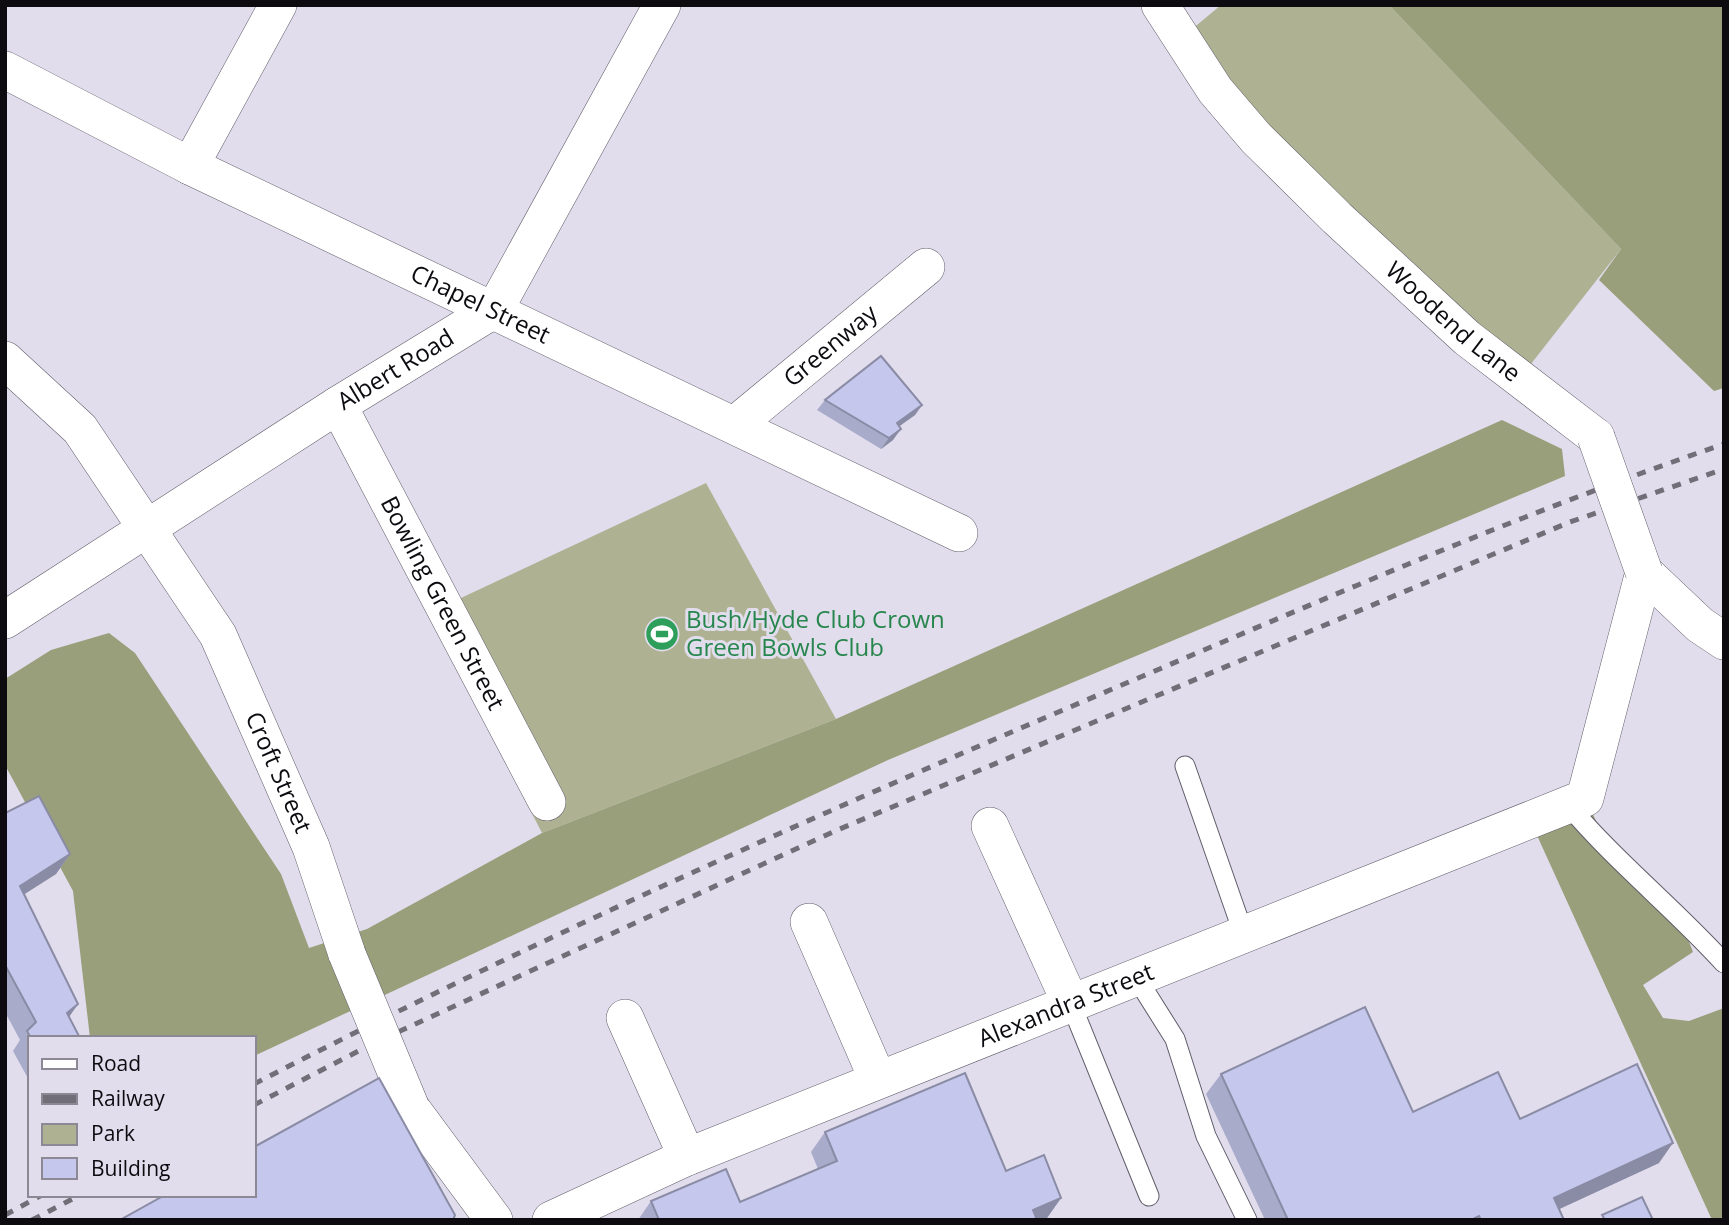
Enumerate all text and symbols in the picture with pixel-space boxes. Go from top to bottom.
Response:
street label: Woodend Lane [1379,253,1528,388]
street label: Chapel Street [406,256,556,351]
street label: Greenway [776,295,884,394]
street label: Albert Road [330,320,460,417]
street label: Bowling Green Street [374,490,513,715]
place label: Bush/Hyde Club Crown Green Bowls Club [686,602,945,663]
sports icon: Bush/Hyde Club Crown Green Bowls Club [643,615,681,653]
street label: Croft Street [239,706,321,838]
street label: Alexandra Street [973,954,1158,1054]
legend [28,1036,256,1197]
text: Road [91,1049,141,1077]
text: Railway [91,1084,165,1112]
text: Park [91,1119,135,1147]
text: Building [91,1154,170,1182]

